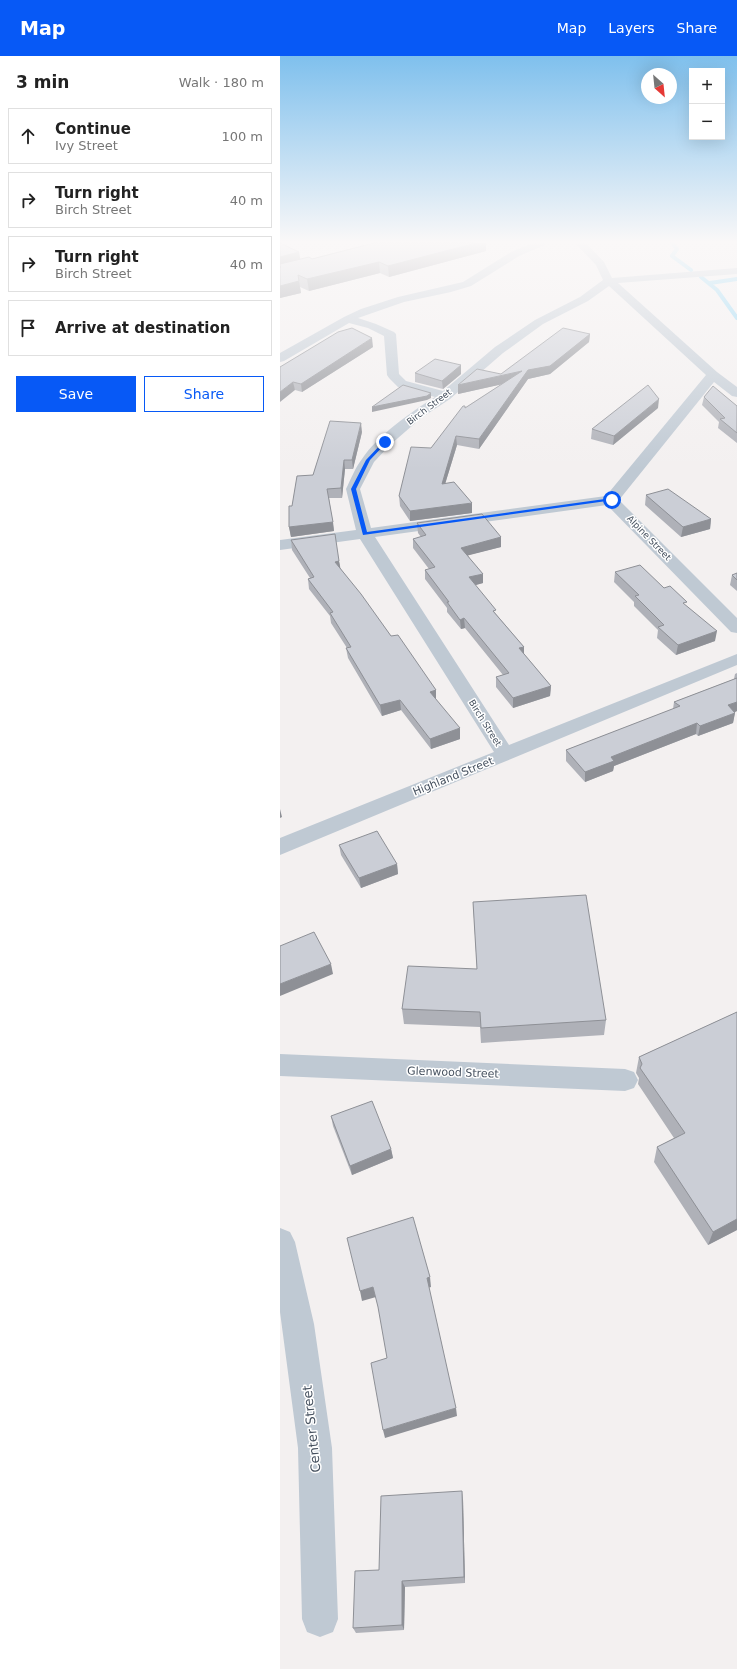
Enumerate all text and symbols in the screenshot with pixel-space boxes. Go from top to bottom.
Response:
text: Map [20,17,65,39]
text: Map [557,20,586,36]
text: Layers [608,20,655,36]
text: Share [677,20,717,36]
north arrow [641,68,677,104]
map controls [689,68,725,140]
button: + [689,68,725,104]
text: 3 min [16,72,69,92]
text: Walk · 180 m [179,75,264,90]
button: − [689,104,725,140]
text: Continue [55,120,131,138]
icon: ahead [17,125,39,147]
text: 100 m [221,129,263,144]
text: Ivy Street [55,138,118,153]
text: Turn right [55,184,139,202]
icon: right [17,189,39,211]
text: 40 m [230,193,263,208]
text: Birch Street [55,202,132,217]
text: Turn right [55,248,139,266]
icon: right [17,253,39,275]
text: 40 m [230,257,263,272]
text: Birch Street [55,266,132,281]
icon: arrive [17,317,39,339]
text: Arrive at destination [55,319,230,337]
button: Save [16,376,136,412]
button: Share [144,376,264,412]
street label: Birch Street [405,387,454,427]
route end [376,433,394,451]
route start [603,491,621,509]
street label: Alpine Street [625,514,673,563]
street label: Birch Street [467,698,504,749]
street label: Highland Street [411,754,496,799]
street label: Glenwood Street [407,1064,500,1081]
street label: Center Street [299,1385,324,1473]

